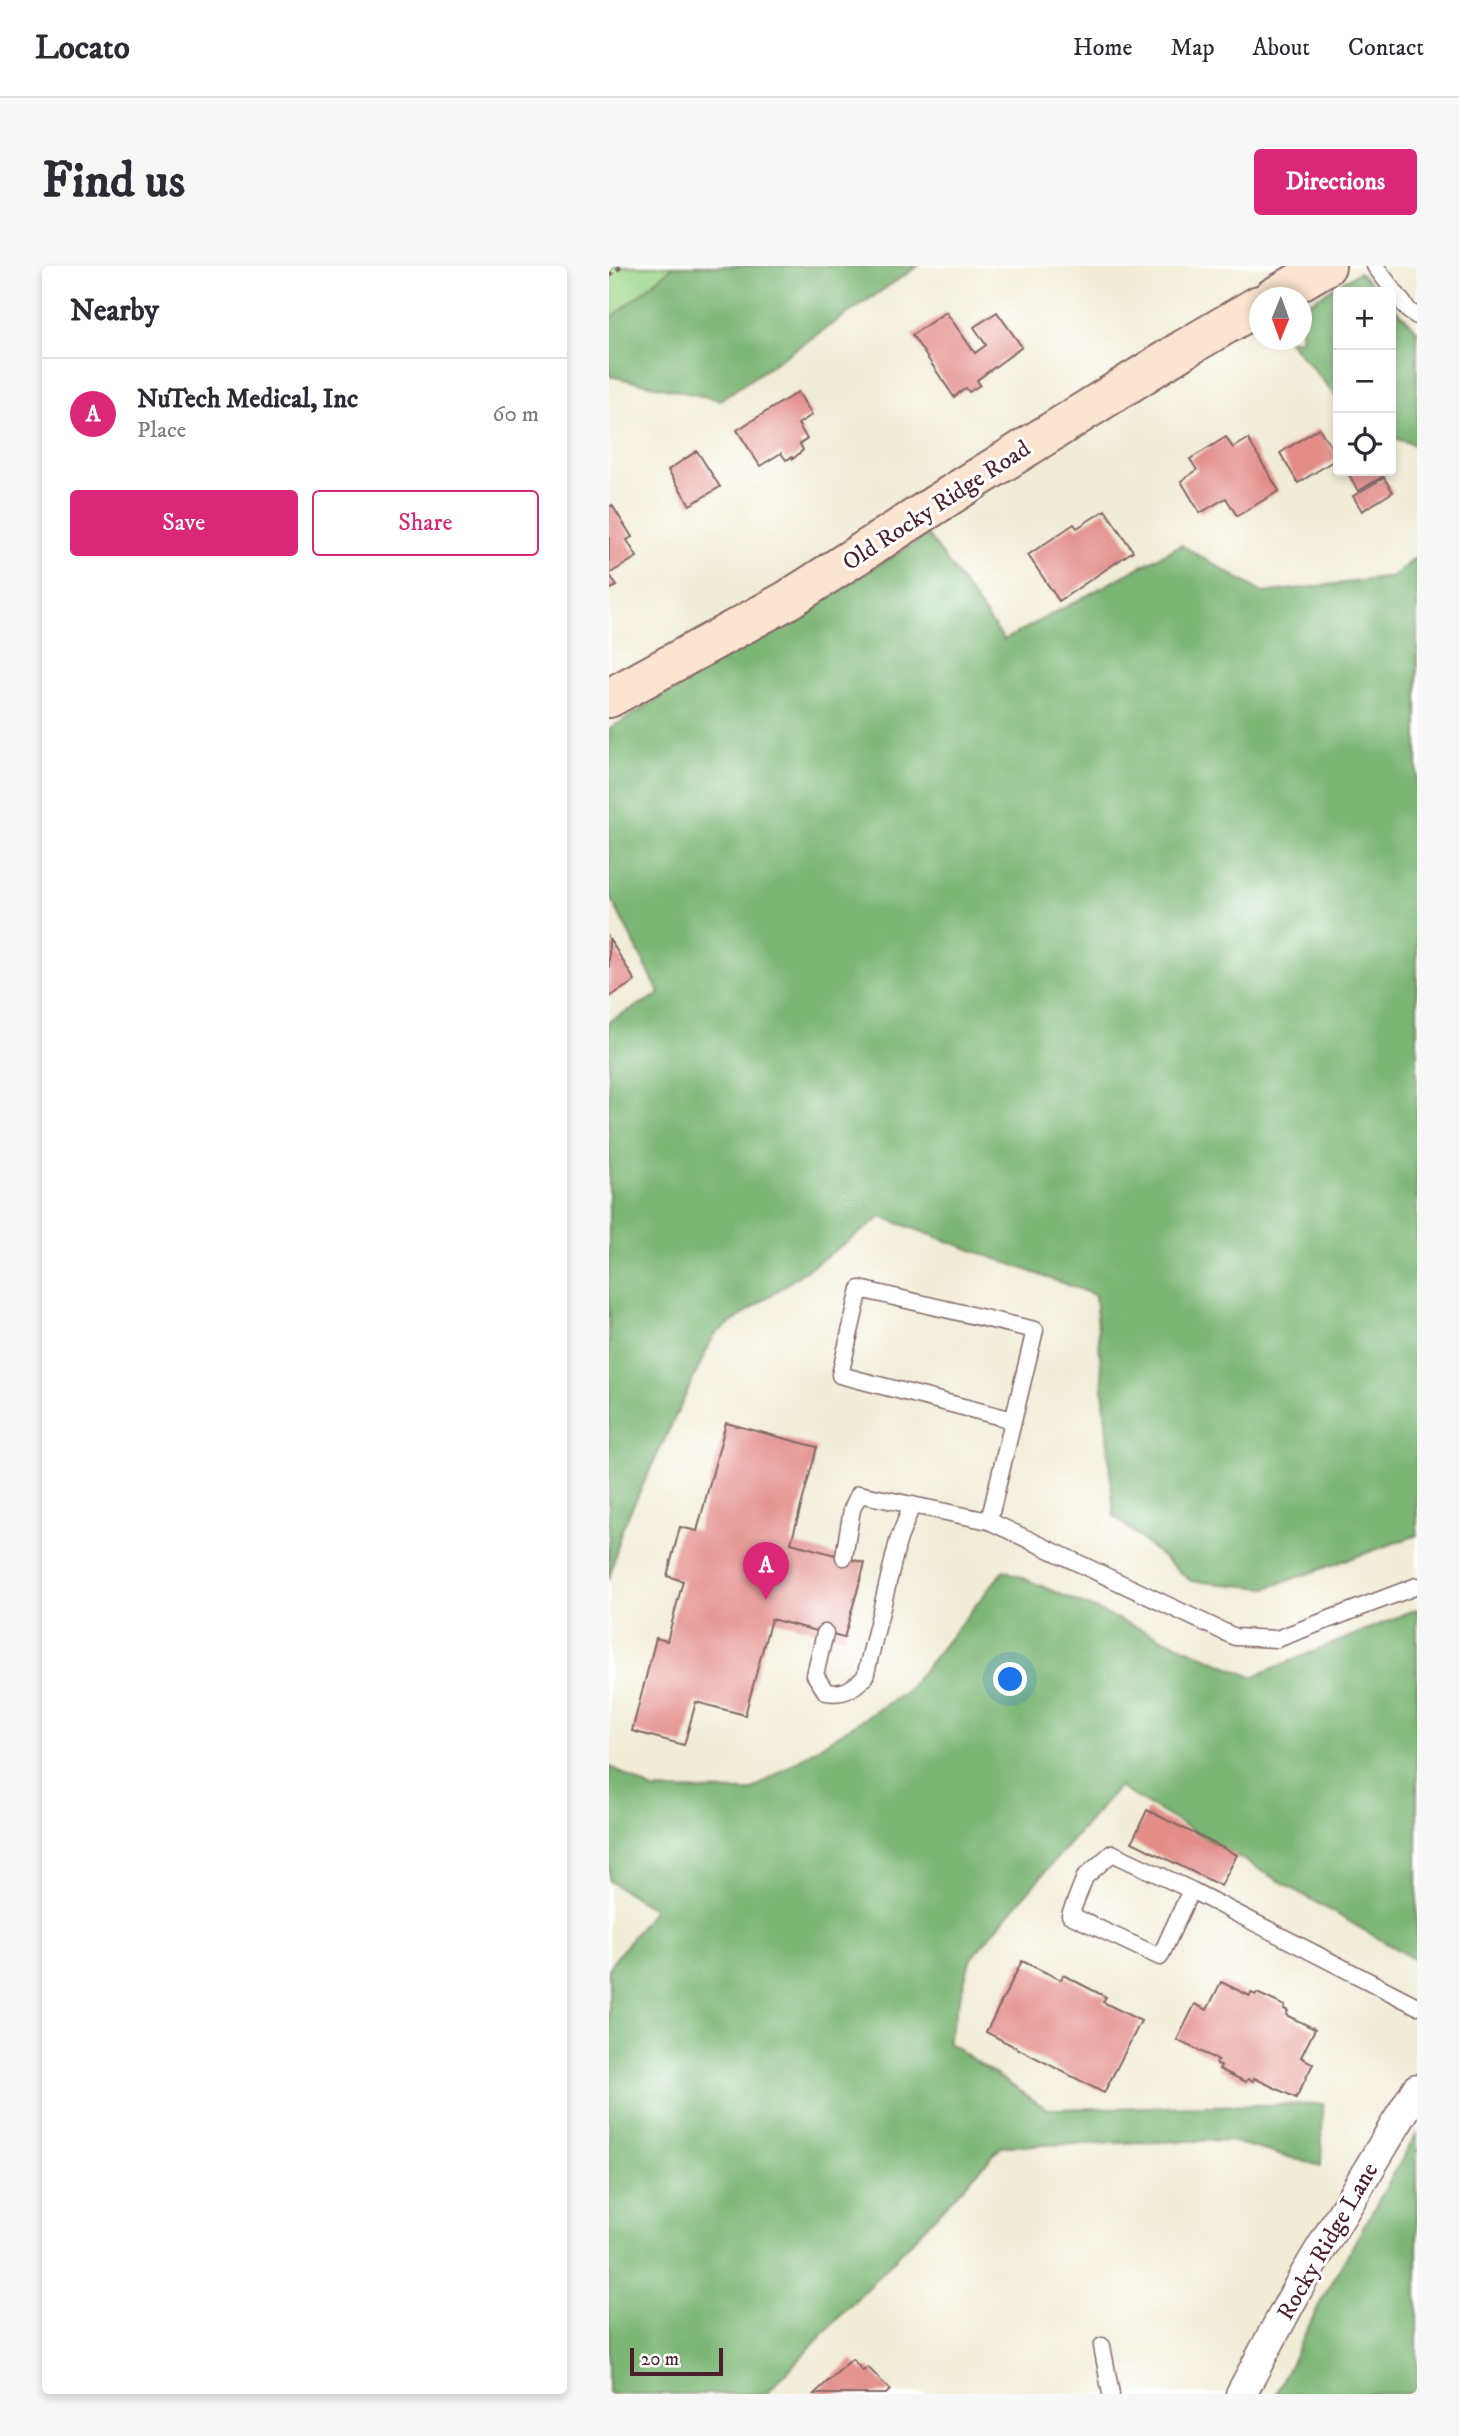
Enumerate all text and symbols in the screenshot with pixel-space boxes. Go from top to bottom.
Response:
text: Locato [35,28,130,69]
text: Home [1073,33,1132,63]
text: Map [1170,33,1215,63]
text: About [1253,33,1310,63]
text: Contact [1348,33,1424,63]
button: Directions [1254,149,1417,215]
text: Find us [42,151,185,213]
north arrow [1249,287,1312,350]
map controls [1333,287,1396,476]
button: + [1333,287,1396,350]
text: Nearby [70,293,159,330]
button: − [1333,350,1396,413]
text: NuTech Medical, Inc [137,383,358,416]
text: A [86,400,100,429]
text: 60 m [492,400,539,429]
button: locate [1333,413,1396,476]
text: Place [137,416,186,445]
street label: Old Rocky Ridge Road [837,434,1036,578]
button: Save [70,490,298,556]
button: Share [312,490,539,556]
pin: A [743,1542,789,1600]
your location [993,1662,1027,1696]
street label: Rocky Ridge Lane [1271,2157,1385,2326]
scale bar [630,2345,723,2377]
text: 20 m [641,2348,679,2371]

